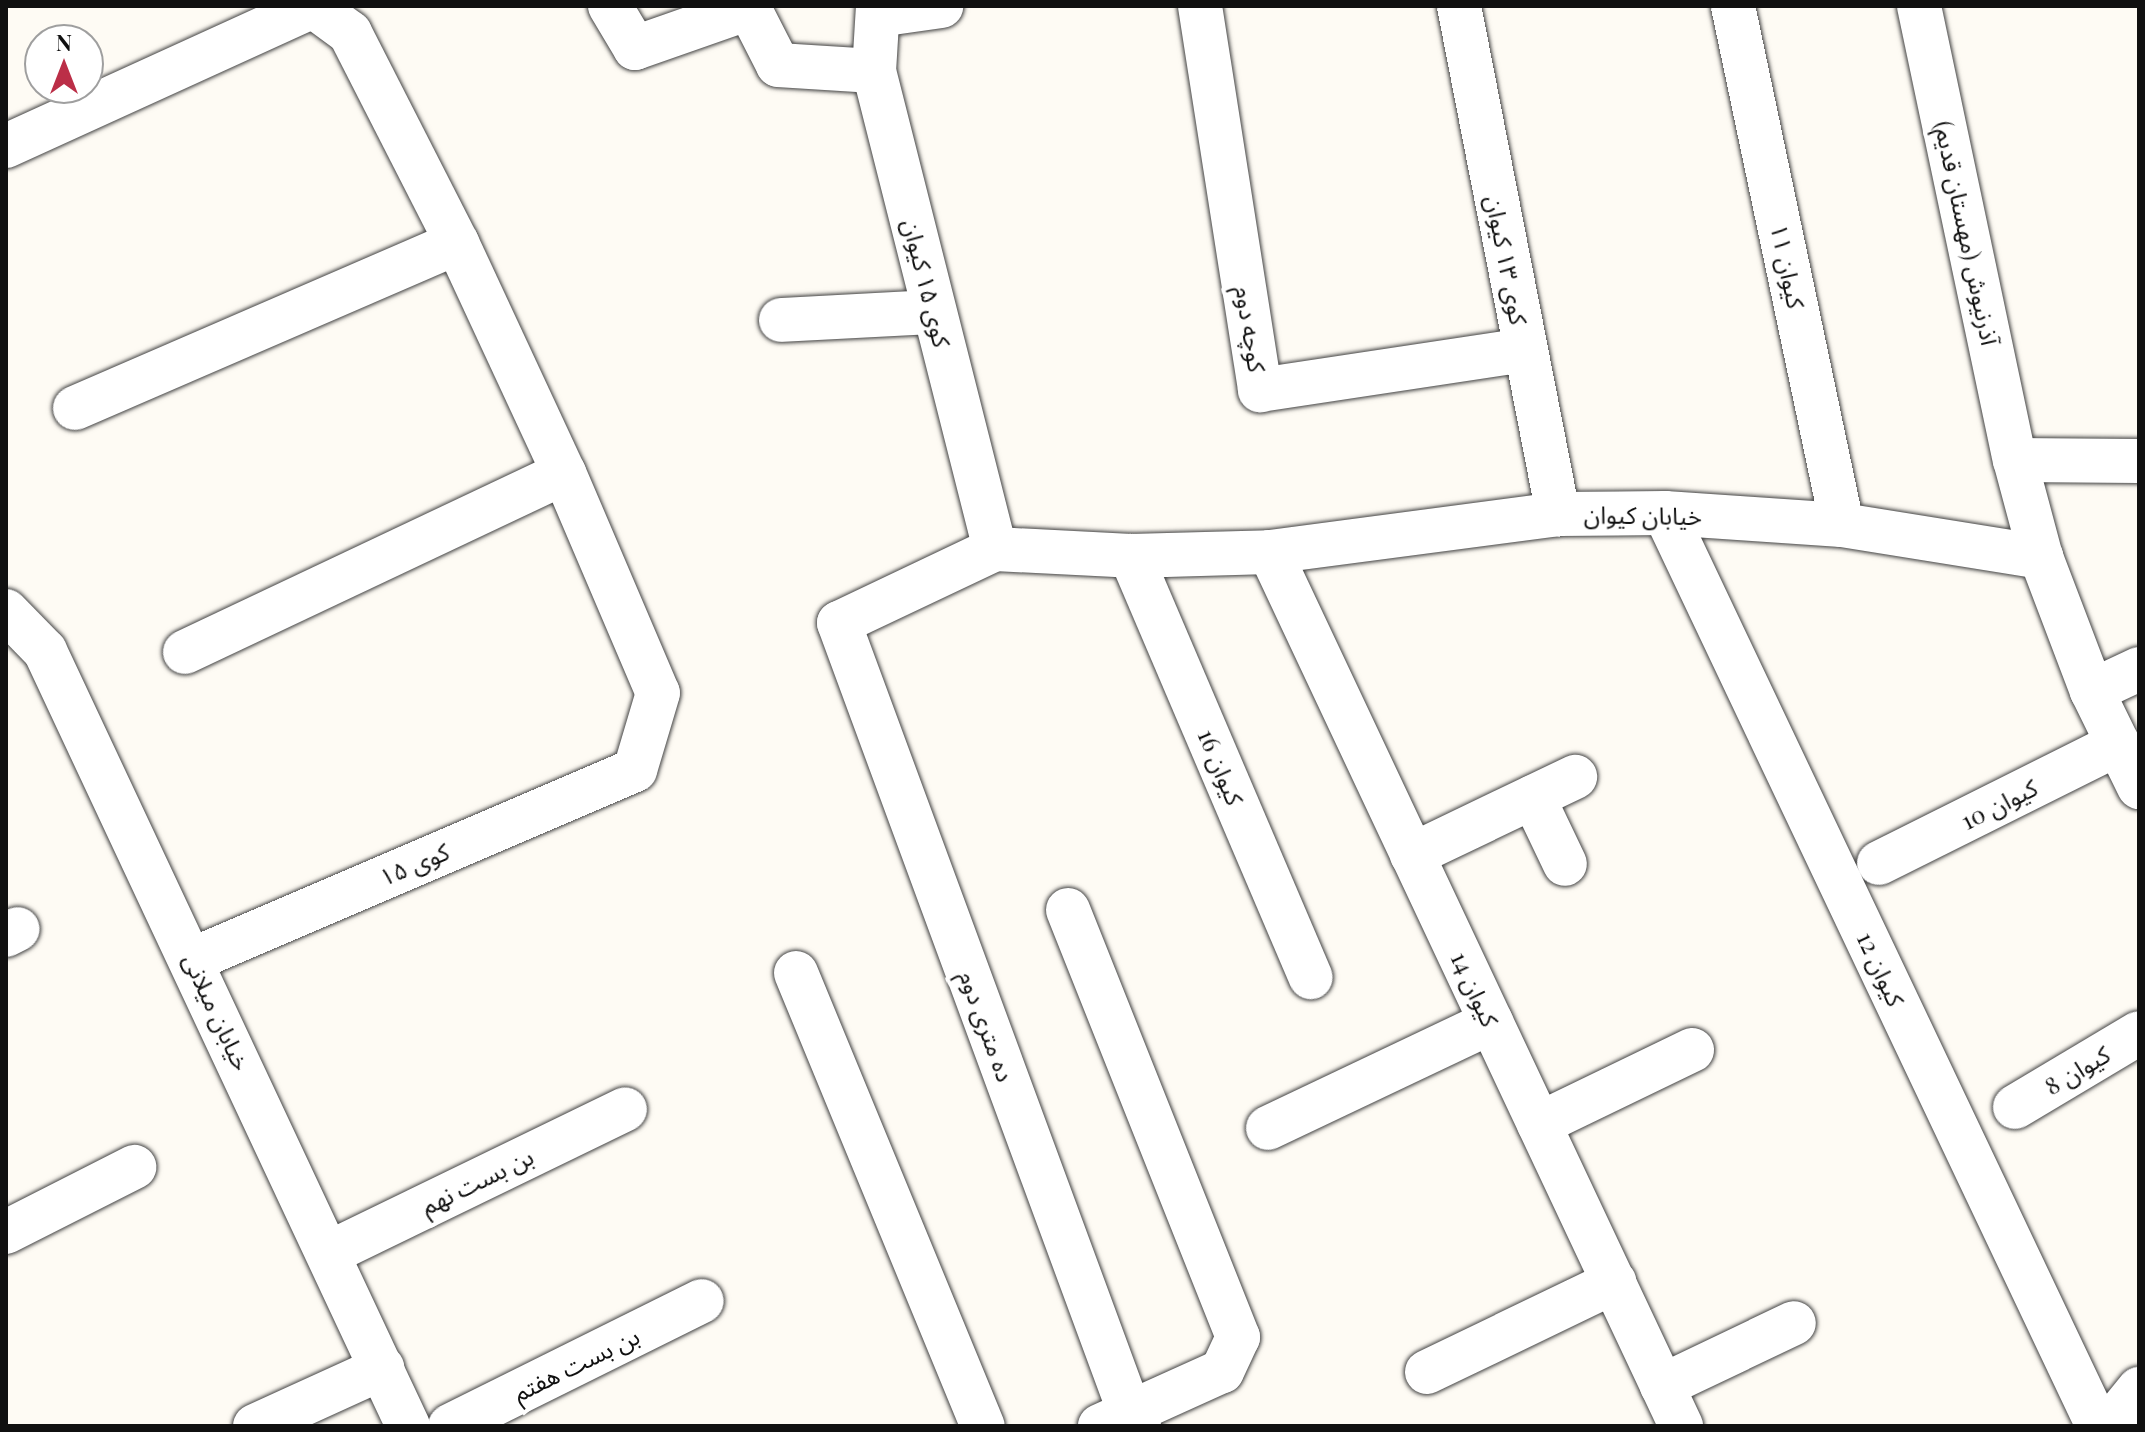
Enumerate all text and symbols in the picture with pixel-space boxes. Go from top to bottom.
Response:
north arrow [24,24,104,104]
text: N [56,27,72,57]
street label: آذرنیوش (مهستان قدیم) [1929,118,2005,348]
street label: کوی ۱۳ کیوان [1480,193,1534,327]
street label: کوی ۱۵ کیوان [897,216,957,350]
street label: کیوان ۱۱ [1765,221,1811,311]
street label: کوچه دوم [1230,284,1272,374]
street label: خیابان کیوان [1584,500,1702,530]
street label: کیوان 16 [1192,725,1250,809]
street label: کیوان 10 [1956,773,2042,835]
street label: کوی ۱۵ [375,837,453,891]
street label: کیوان 12 [1851,927,1911,1011]
street label: کیوان 14 [1445,947,1505,1031]
street label: خیابان میلانی [177,949,257,1075]
street label: ده متری دوم [954,966,1020,1086]
street label: کیوان 8 [2039,1039,2115,1101]
street label: بن بست نهم [416,1142,538,1220]
street label: بن بست هفتم [508,1321,644,1407]

